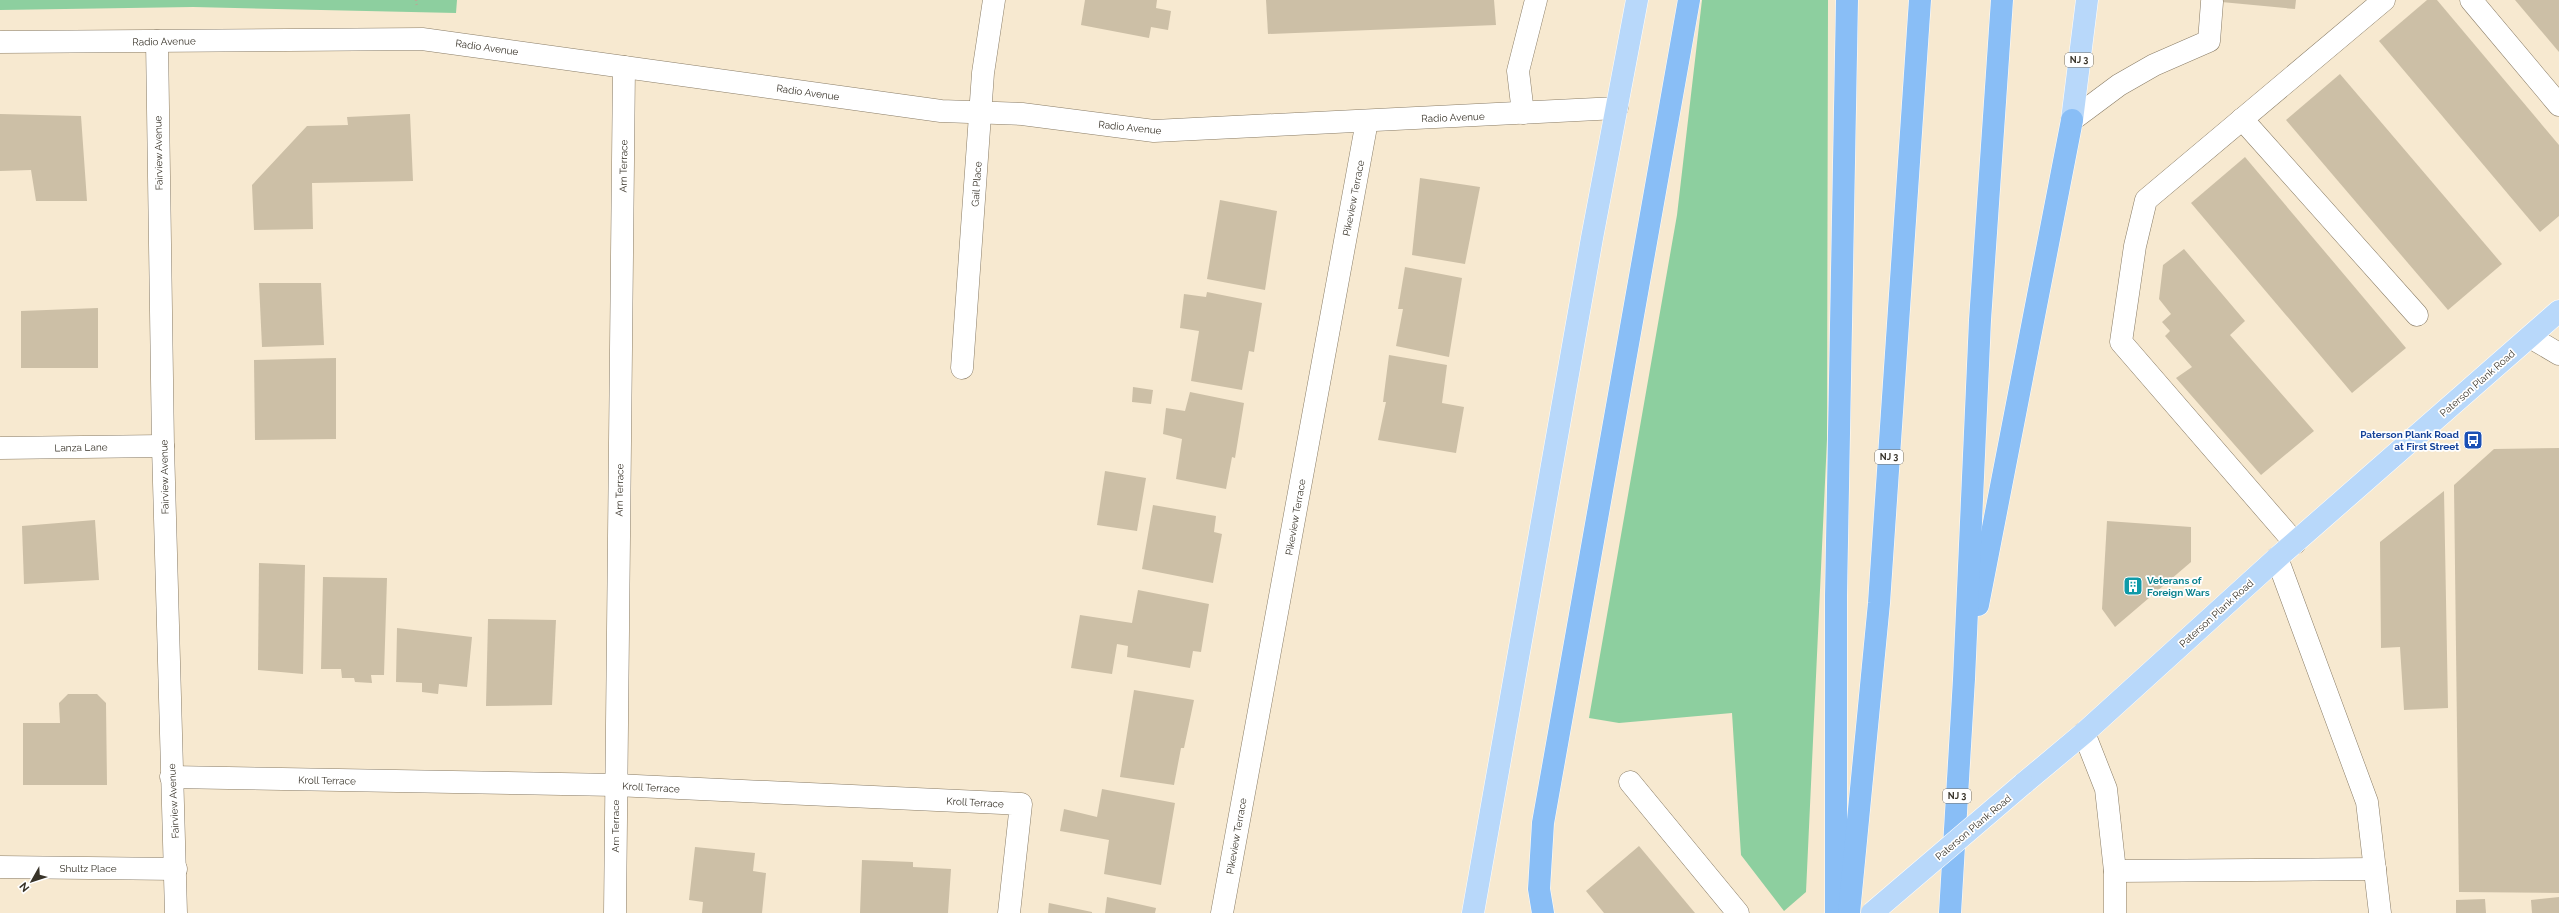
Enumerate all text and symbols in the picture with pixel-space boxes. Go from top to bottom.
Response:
street label: Radio Avenue [132,35,196,48]
street label: Radio Avenue [455,38,519,57]
road number: NJ 3 [2065,53,2093,67]
street label: Radio Avenue [776,83,840,102]
street label: Radio Avenue [1421,111,1485,124]
street label: Fairview Avenue [152,115,165,190]
street label: Radio Avenue [1098,119,1162,136]
street label: Arn Terrace [618,139,629,193]
street label: Pikeview Terrace [1341,159,1366,237]
street label: Gail Place [969,161,984,207]
street label: Paterson Plank Road [2438,348,2517,419]
place label: Paterson Plank Road at First Street [2360,429,2460,452]
bus stop icon: Paterson Plank Road at First Street [2462,429,2484,451]
street label: Fairview Avenue [158,439,171,514]
street label: Lanza Lane [54,442,108,453]
road number: NJ 3 [1875,450,1903,464]
street label: Arn Terrace [614,463,625,517]
street label: Pikeview Terrace [1283,478,1308,556]
building icon: Veterans of Foreign Wars [2122,575,2144,597]
place label: Veterans of Foreign Wars [2147,575,2210,598]
street label: Paterson Plank Road [2177,577,2255,649]
street label: Fairview Avenue [166,763,181,839]
street label: Kroll Terrace [298,774,356,787]
street label: Kroll Terrace [622,780,680,795]
road number: NJ 3 [1943,789,1971,803]
street label: Paterson Plank Road [1933,792,2013,862]
street label: Kroll Terrace [946,795,1004,810]
street label: Pikeview Terrace [1224,797,1249,875]
street label: Arn Terrace [610,799,621,852]
north arrow [12,861,52,901]
street label: Shultz Place [59,863,117,874]
text: N [17,880,32,894]

